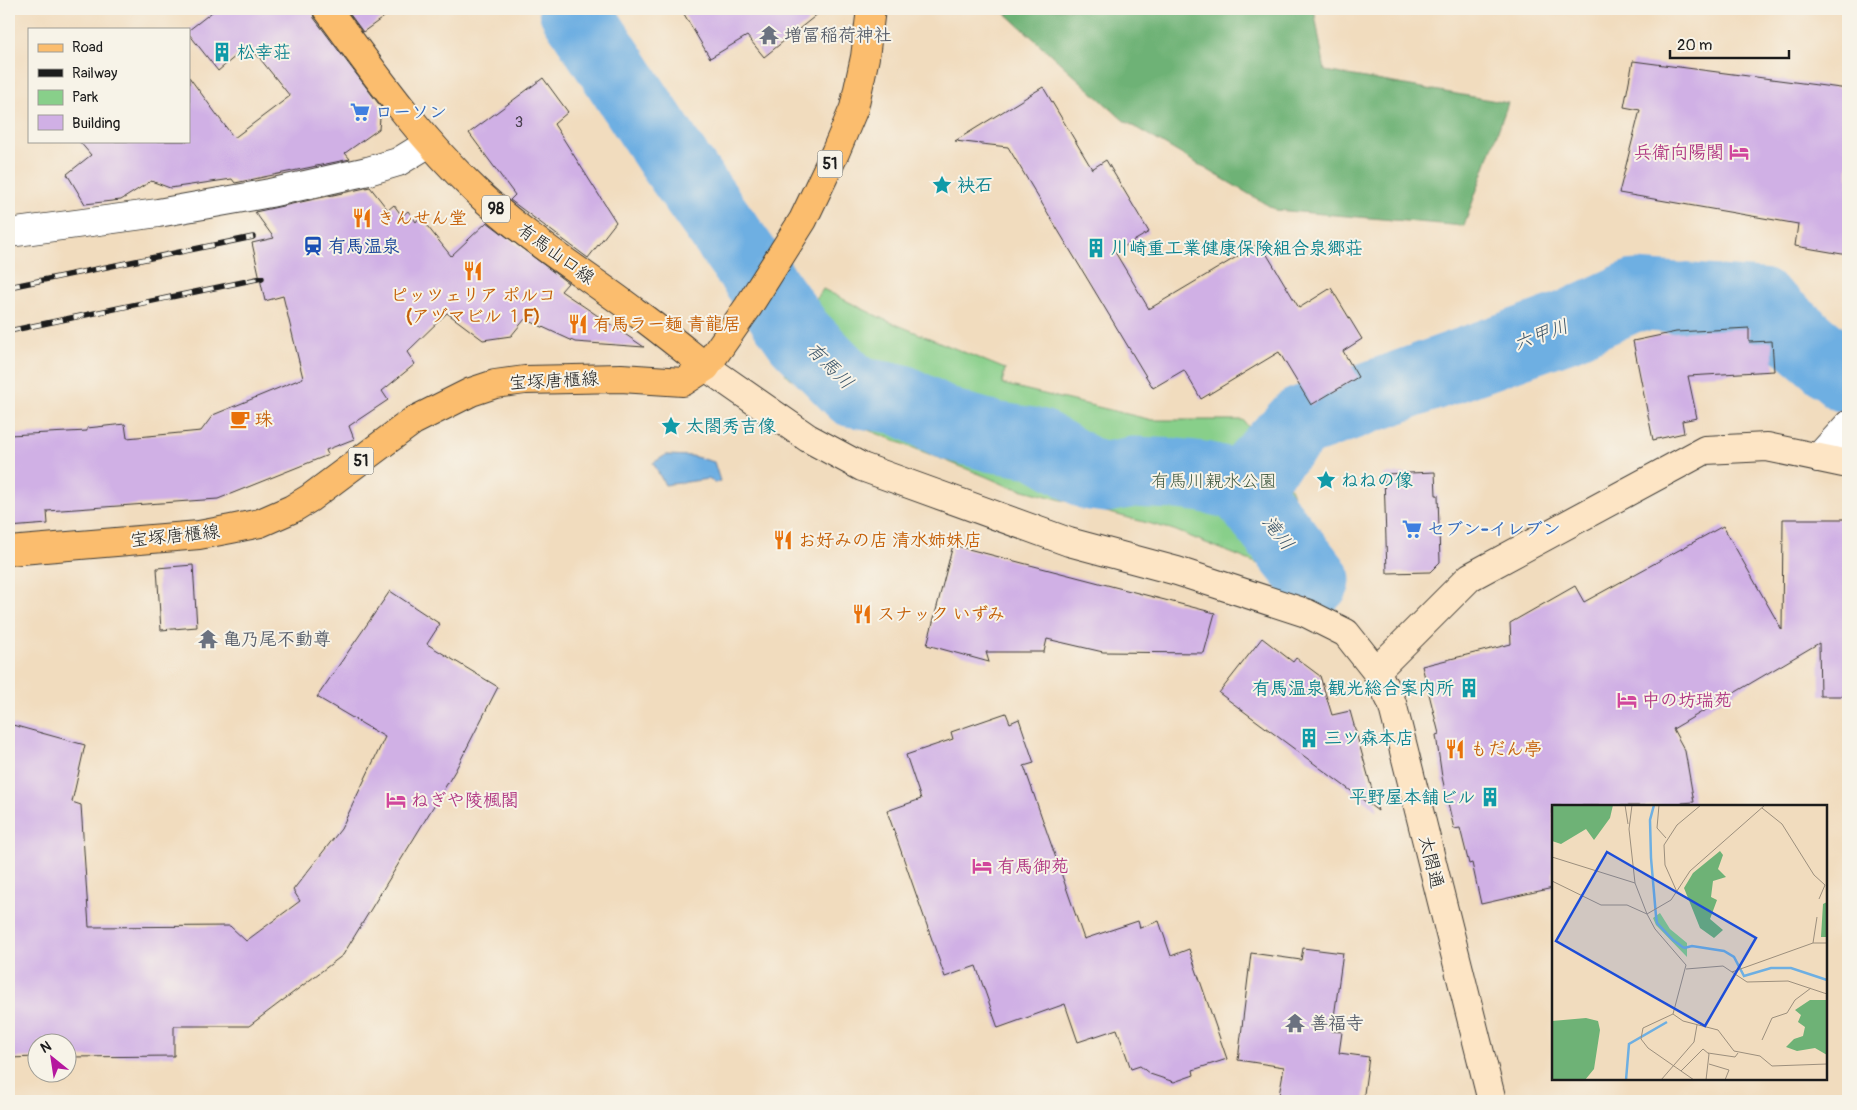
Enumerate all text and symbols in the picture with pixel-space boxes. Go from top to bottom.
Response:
temple icon: 増冨稲荷神社 [758,24,780,46]
place label: 増冨稲荷神社 [784,24,892,47]
legend [28,28,190,142]
scale bar [1670,28,1788,60]
text: 20 m [1677,36,1712,55]
text: Road [72,38,103,57]
building icon: 松幸荘 [211,41,233,63]
place label: 松幸荘 [237,41,291,64]
text: Railway [72,64,118,83]
text: Park [72,88,99,107]
supermarket icon: ローソン [349,101,371,123]
place label: ローソン [375,101,447,124]
house number: 3 [515,113,523,132]
text: Building [72,114,120,133]
place label: 兵衛向陽閣 [1634,141,1724,164]
hotel icon: 兵衛向陽閣 [1728,141,1750,163]
road number: 51 [818,150,842,178]
place icon: 袂石 [931,174,953,196]
place label: 袂石 [957,174,993,197]
road number: 98 [482,195,510,222]
restaurant icon: きんせん堂 [351,207,373,229]
place label: きんせん堂 [377,207,467,230]
street label: 有馬山口線 [513,218,599,290]
station icon: 有馬温泉 [302,235,324,257]
place label: 有馬温泉 [328,235,400,258]
building icon: 川崎重工業健康保険組合泉郷荘 [1085,237,1107,259]
place label: 川崎重工業健康保険組合泉郷荘 [1111,237,1363,260]
restaurant icon: ピッツェリア ポルコ (アヅマビル １F) [462,260,484,282]
place label: ピッツェリア ポルコ (アヅマビル １F) [390,284,556,328]
restaurant icon: 有馬ラー麺 青龍居 [567,313,589,335]
place label: 有馬ラー麺 青龍居 [593,313,741,336]
water label: 六甲川 [1510,314,1572,356]
water label: 有馬川 [801,337,859,395]
street label: 宝塚唐櫃線 [508,367,600,395]
cafe icon: 珠 [229,408,251,430]
place label: 珠 [255,408,273,431]
place icon: 太閤秀吉像 [660,415,682,437]
place label: 太閤秀吉像 [686,415,776,438]
road number: 51 [348,448,374,474]
place icon: ねねの像 [1315,469,1337,491]
place label: ねねの像 [1341,469,1413,492]
park label: 有馬川親水公園 [1151,470,1277,493]
water label: 滝川 [1257,511,1299,555]
supermarket icon: セブン-イレブン [1401,518,1423,540]
place label: セブン-イレブン [1427,518,1561,541]
street label: 宝塚唐櫃線 [129,520,221,552]
restaurant icon: お好みの店 清水姉妹店 [772,529,794,551]
place label: お好みの店 清水姉妹店 [798,529,982,552]
restaurant icon: スナック いずみ [851,603,873,625]
place label: スナック いずみ [877,603,1005,626]
temple icon: 亀乃尾不動尊 [197,628,219,650]
place label: 亀乃尾不動尊 [223,628,331,651]
place label: 有馬温泉 観光総合案内所 [1252,677,1454,700]
building icon: 有馬温泉 観光総合案内所 [1458,677,1480,699]
hotel icon: 中の坊瑞苑 [1616,689,1638,711]
place label: 中の坊瑞苑 [1642,689,1732,712]
building icon: 三ツ森本店 [1298,727,1320,749]
place label: 三ツ森本店 [1324,727,1414,750]
restaurant icon: もだん亭 [1444,738,1466,760]
place label: もだん亭 [1470,738,1542,761]
place label: 平野屋本舗ビル [1349,786,1475,809]
building icon: 平野屋本舗ビル [1479,786,1501,808]
hotel icon: ねぎや陵楓閣 [385,789,407,811]
place label: ねぎや陵楓閣 [411,789,519,812]
inset map [1552,805,1827,1080]
street label: 太閤通 [1413,833,1449,891]
hotel icon: 有馬御苑 [971,855,993,877]
place label: 有馬御苑 [997,855,1069,878]
temple icon: 善福寺 [1284,1012,1306,1034]
place label: 善福寺 [1310,1012,1364,1035]
north arrow [28,1032,78,1082]
text: N [37,1037,54,1057]

